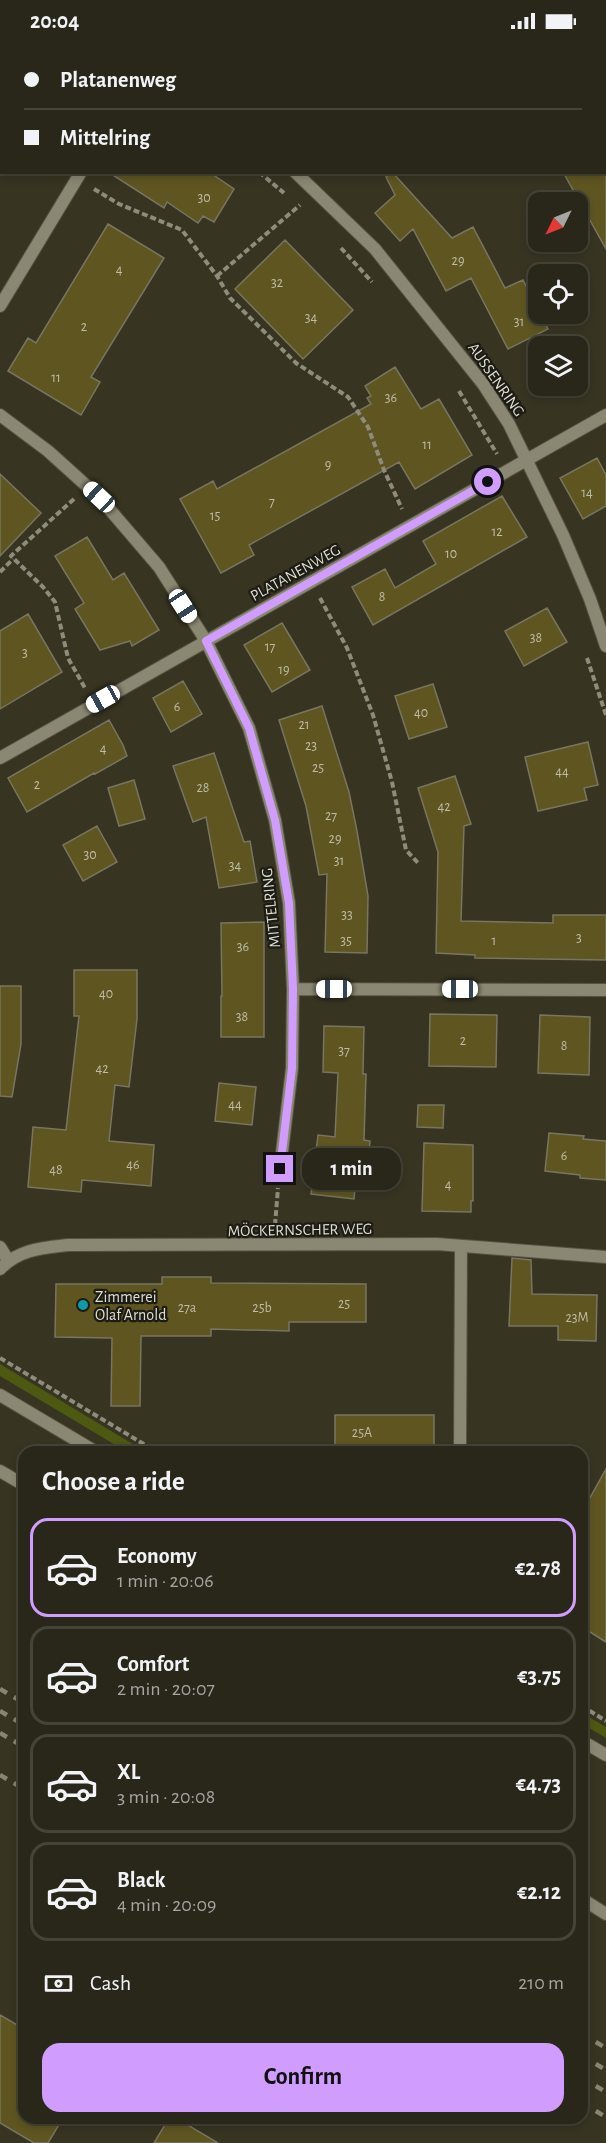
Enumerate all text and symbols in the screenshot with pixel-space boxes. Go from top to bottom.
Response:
text: 20:04 [30,10,79,32]
text: Platanenweg [60,69,176,91]
text: Mittelring [60,127,150,149]
house number: 30 [197,191,211,205]
north arrow [528,192,588,252]
map controls [528,192,588,396]
house number: 29 [452,254,464,268]
house number: 4 [116,263,123,277]
button: locate [528,264,588,324]
house number: 32 [271,276,283,290]
house number: 34 [305,311,318,325]
house number: 31 [514,315,524,329]
house number: 2 [81,320,87,334]
button: layers [528,336,588,396]
street label: AUSSENRING [465,340,527,419]
house number: 11 [51,371,61,385]
house number: 36 [385,391,397,405]
house number: 11 [422,438,432,452]
house number: 9 [325,458,331,472]
route start [474,468,501,495]
car [80,478,118,516]
house number: 14 [581,486,593,500]
house number: 7 [269,495,275,509]
house number: 15 [210,509,220,523]
house number: 12 [491,525,503,539]
street label: PLATANENWEG [248,542,343,604]
house number: 10 [445,547,457,561]
car [166,586,200,626]
house number: 8 [379,590,385,604]
house number: 38 [530,631,542,645]
house number: 17 [265,640,275,654]
house number: 3 [22,646,28,660]
house number: 19 [278,663,290,677]
car [83,682,123,716]
house number: 6 [174,700,180,714]
house number: 40 [414,706,428,720]
house number: 21 [298,718,310,732]
house number: 23 [305,739,317,753]
house number: 4 [100,742,107,756]
house number: 25 [312,761,324,775]
house number: 44 [555,765,569,779]
house number: 2 [34,778,40,792]
house number: 28 [196,781,210,795]
house number: 42 [437,800,451,814]
house number: 27 [325,809,337,823]
house number: 29 [329,832,341,846]
house number: 30 [83,848,97,862]
house number: 31 [334,854,344,868]
house number: 34 [229,859,242,873]
street label: MITTELRING [259,867,283,949]
house number: 33 [341,908,353,922]
house number: 3 [576,931,582,945]
house number: 35 [340,934,352,948]
house number: 1 [492,934,496,948]
house number: 36 [237,940,249,954]
car [316,980,352,998]
car [442,980,478,998]
house number: 40 [99,987,113,1001]
house number: 38 [236,1010,248,1024]
house number: 2 [460,1034,466,1048]
house number: 8 [561,1039,567,1053]
house number: 37 [338,1044,350,1058]
house number: 42 [95,1062,109,1076]
house number: 44 [228,1098,242,1112]
callout: 1 min [301,1148,400,1190]
house number: 6 [561,1149,567,1163]
route end [266,1155,293,1182]
house number: 46 [126,1158,140,1172]
text: 1 min [330,1159,373,1179]
house number: 48 [49,1163,63,1177]
house number: 4 [445,1178,452,1192]
street label: MÖCKERNSCHER WEG [227,1219,373,1239]
place label: Zimmerei Olaf Arnold [95,1289,166,1323]
house number: 25 [338,1297,350,1311]
marker: Zimmerei Olaf Arnold [76,1298,90,1312]
house number: 27a [178,1301,197,1315]
house number: 25b [252,1301,272,1315]
house number: 23M [565,1311,589,1325]
house number: 25A [352,1426,372,1440]
text: Choose a ride [42,1468,185,1495]
icon: car [45,1541,99,1595]
text: Economy [117,1545,197,1567]
text: €2.78 [515,1557,561,1579]
text: 1 min · 20:06 [117,1571,214,1591]
icon: car [45,1649,99,1703]
text: Comfort [117,1653,189,1675]
text: €3.75 [517,1665,561,1687]
text: 2 min · 20:07 [117,1679,215,1699]
icon: car [45,1757,99,1811]
text: XL [117,1761,140,1783]
text: €4.73 [516,1773,561,1795]
text: 3 min · 20:08 [117,1787,215,1807]
icon: car [45,1865,99,1919]
text: Black [117,1869,165,1891]
text: €2.12 [517,1881,561,1903]
text: 4 min · 20:09 [117,1895,216,1915]
icon: cash [42,1967,75,2000]
text: Cash [90,1972,131,1994]
text: 210 m [518,1973,564,1993]
button: Confirm [42,2043,564,2112]

